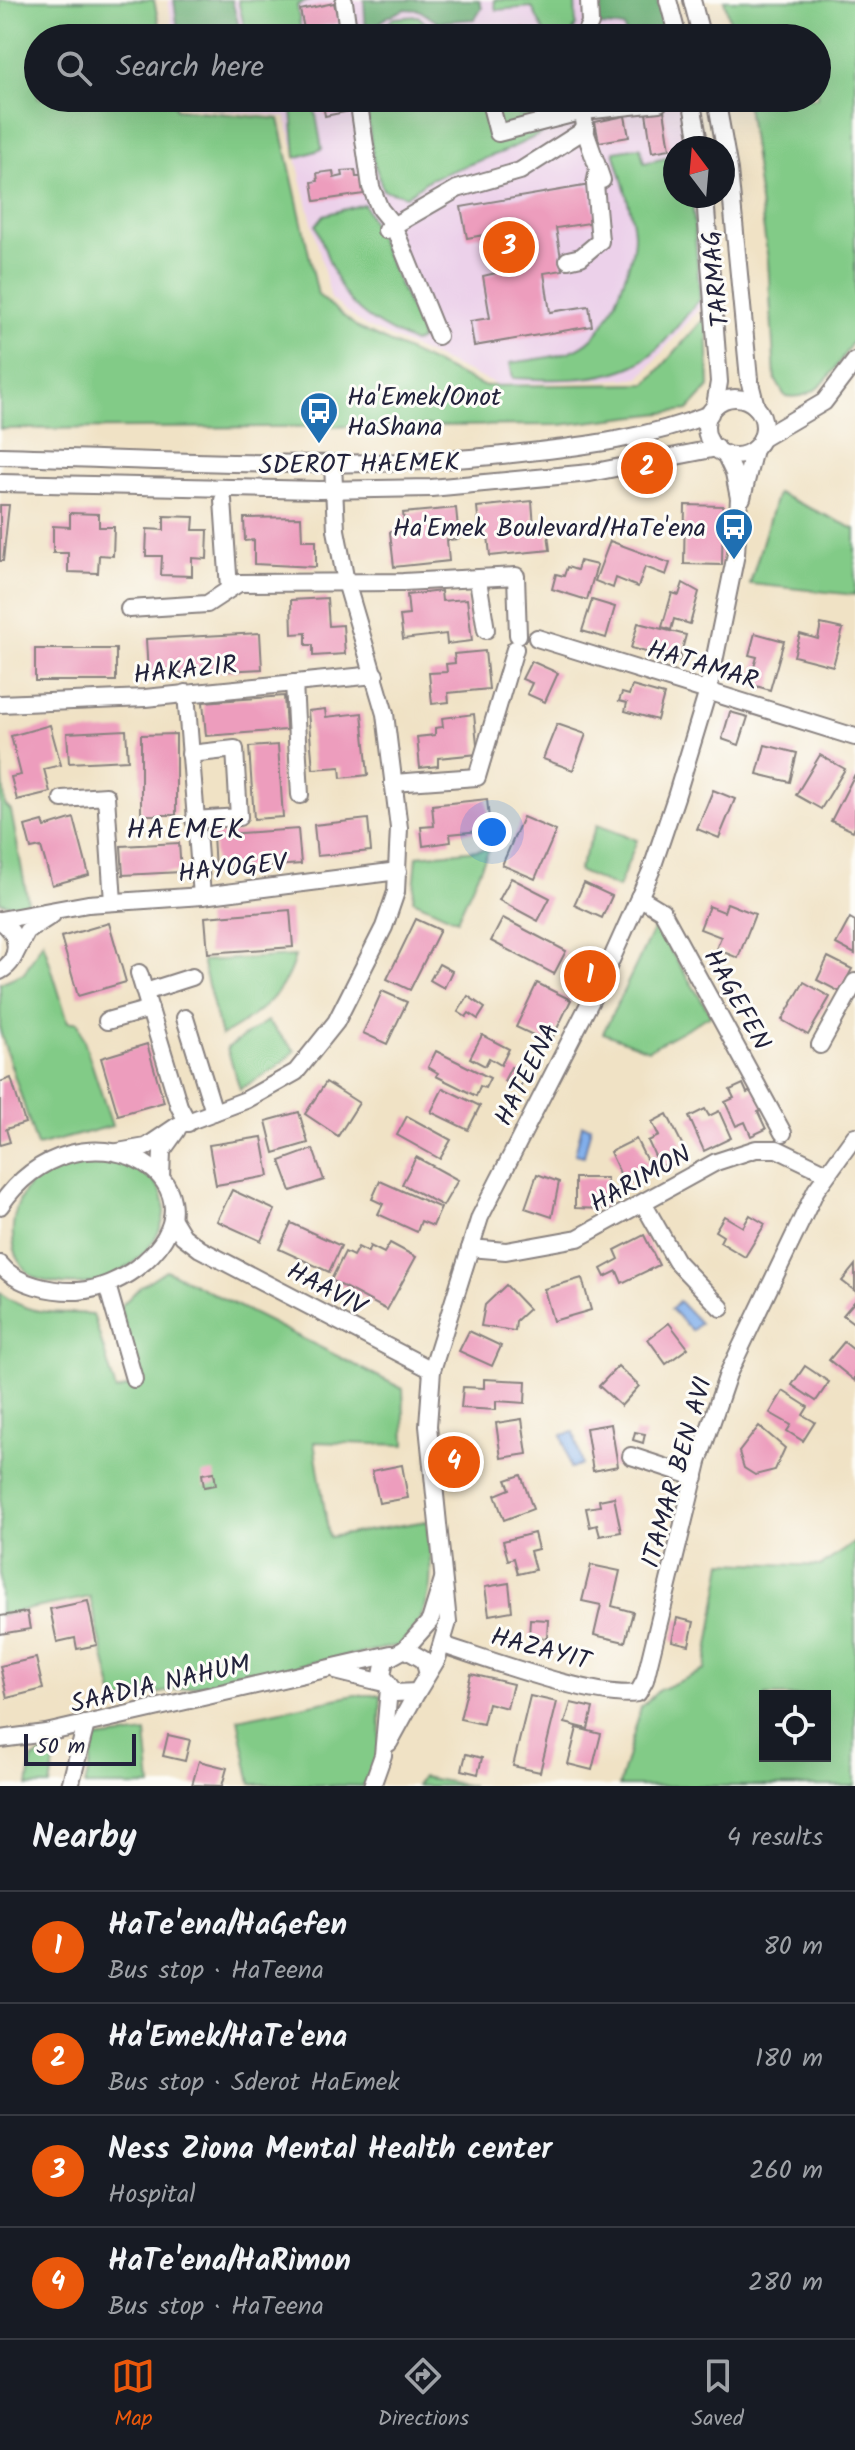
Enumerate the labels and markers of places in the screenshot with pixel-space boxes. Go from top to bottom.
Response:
pin: 3 [483,217,535,277]
place label: Ha'Emek/Onot HaShana [347,377,502,449]
bus stop icon: Ha'Emek/Onot HaShana [298,390,340,445]
pin: 2 [621,438,673,498]
bus stop icon: Ha'Emek Boulevard/HaTe'ena [713,506,755,561]
place label: Ha'Emek Boulevard/HaTe'ena [393,508,706,550]
pin: 1 [564,946,616,1006]
pin: 4 [428,1432,480,1492]

